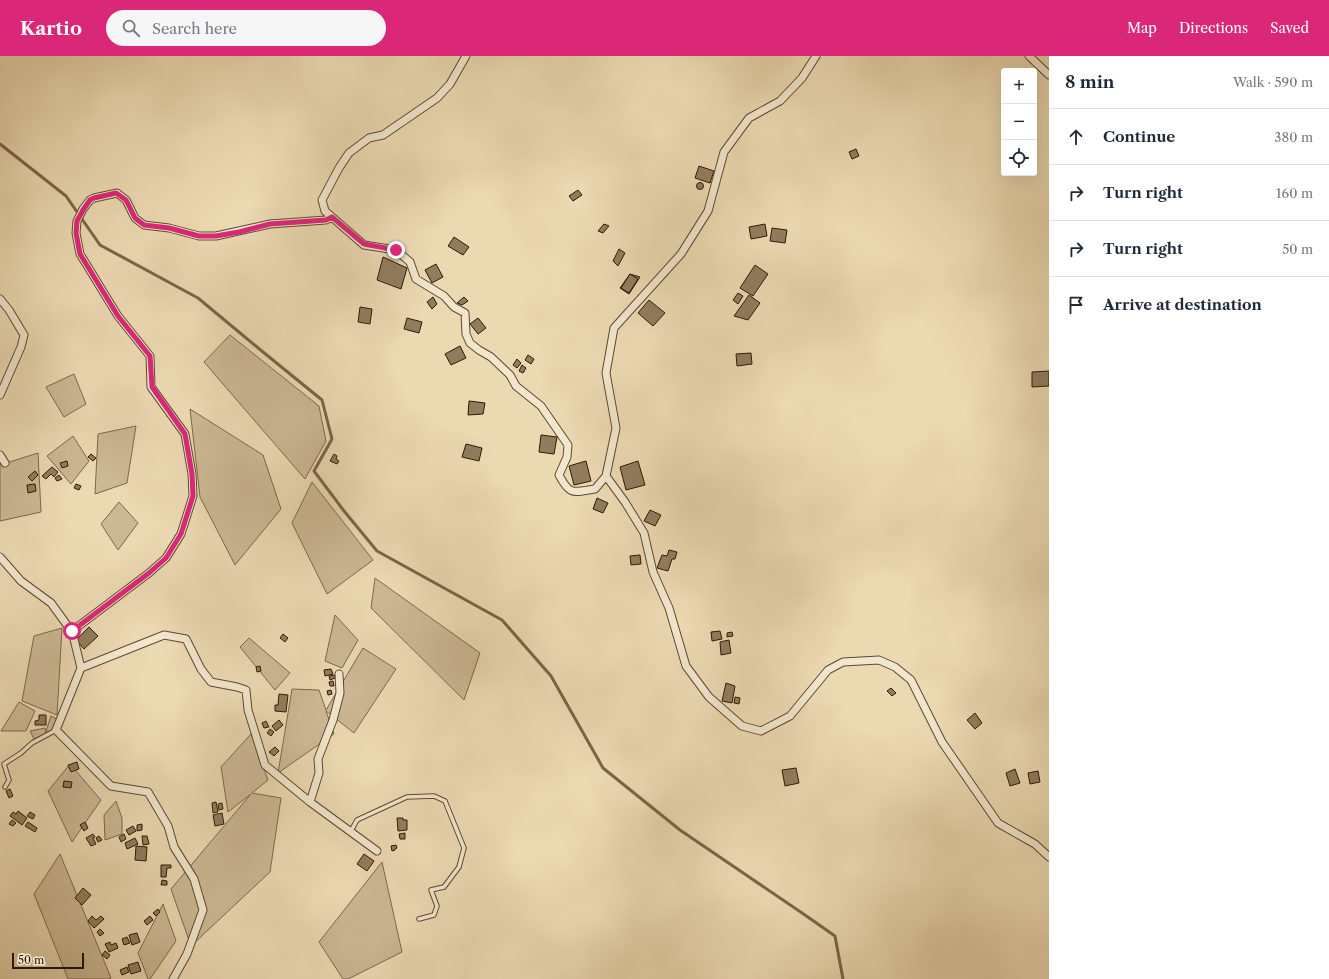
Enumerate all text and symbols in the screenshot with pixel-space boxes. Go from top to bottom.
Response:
search box [106,10,386,46]
text: Kartio [20,17,82,40]
icon: search [120,17,142,39]
text: Search here [152,19,237,38]
text: Map [1127,19,1157,37]
text: Directions [1179,19,1248,37]
text: Saved [1270,19,1309,37]
map controls [1001,68,1037,176]
button: + [1001,68,1037,104]
text: 8 min [1065,72,1114,92]
text: Walk · 590 m [1233,74,1313,90]
button: − [1001,104,1037,140]
icon: ahead [1065,126,1087,148]
text: Continue [1103,127,1175,146]
text: 380 m [1274,129,1313,145]
button: locate [1001,140,1037,176]
icon: right [1065,182,1087,204]
text: Turn right [1103,183,1183,202]
text: 160 m [1276,185,1313,201]
icon: right [1065,238,1087,260]
text: Turn right [1103,239,1183,258]
route end [387,241,405,259]
text: 50 m [1282,241,1313,257]
icon: arrive [1065,294,1087,316]
text: Arrive at destination [1103,295,1262,314]
route start [63,622,81,640]
scale bar [12,951,84,970]
text: 50 m [18,953,44,967]

